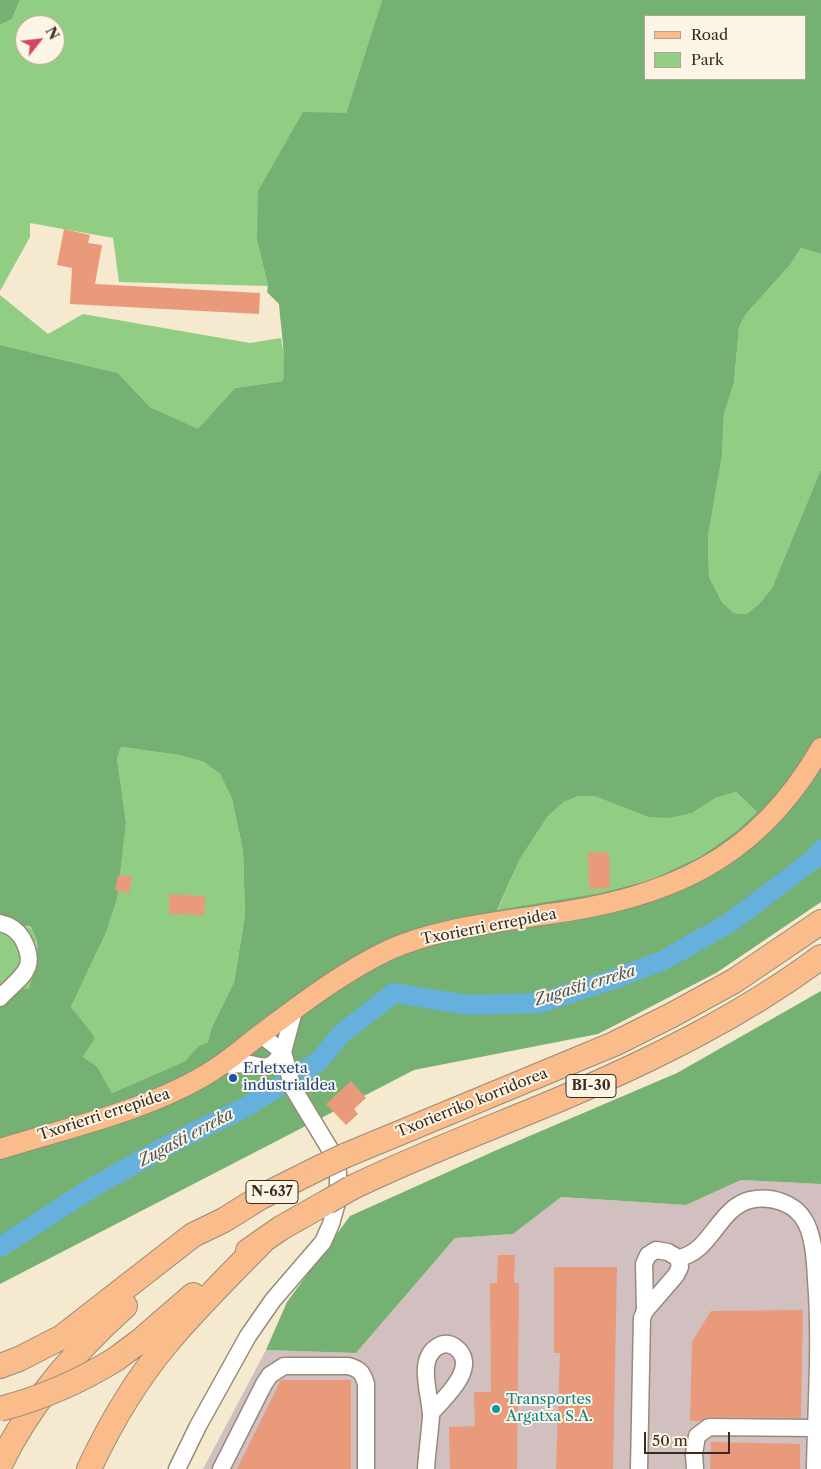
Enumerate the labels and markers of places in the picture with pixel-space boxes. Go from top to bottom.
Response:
place label: Erletxeta industrialdea [243,1060,336,1095]
marker: Erletxeta industrialdea [227,1072,239,1084]
place label: Transportes Argatxa S.A. [506,1391,593,1426]
marker: Transportes Argatxa S.A. [490,1403,502,1415]

